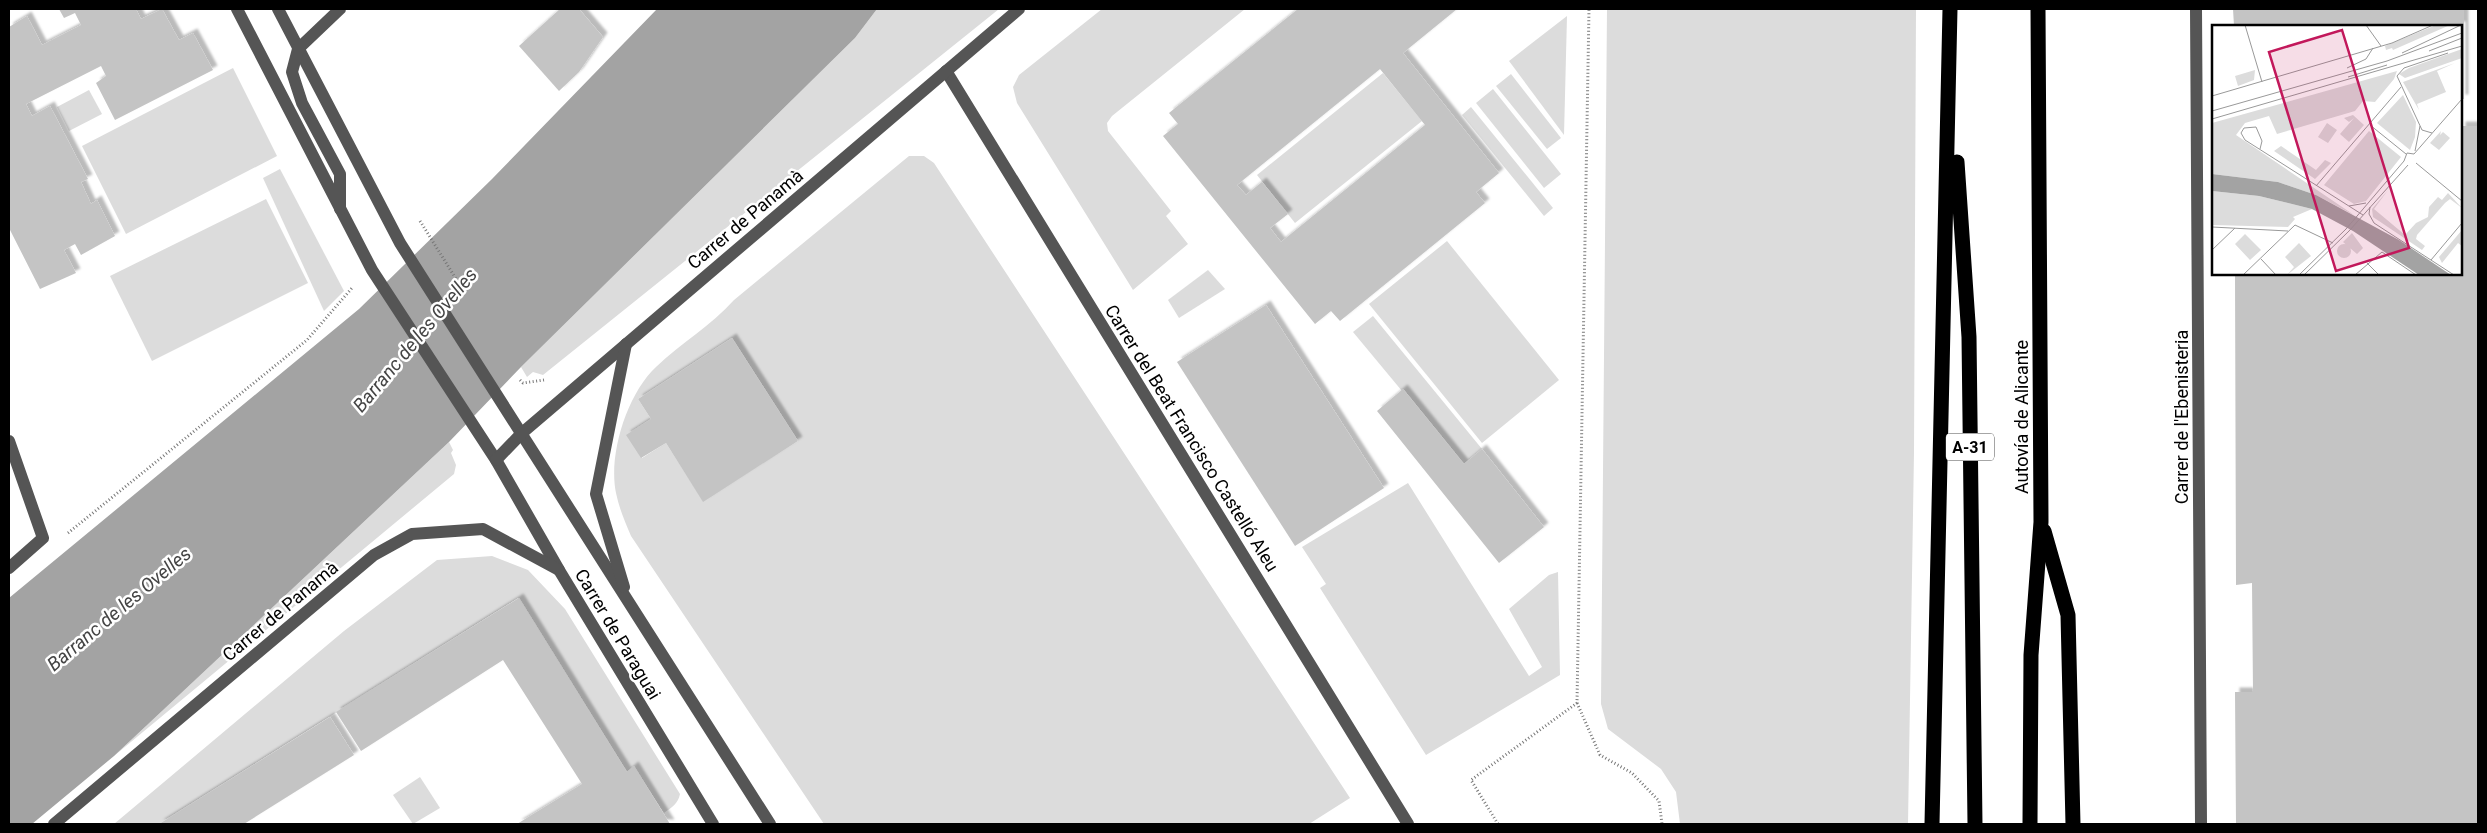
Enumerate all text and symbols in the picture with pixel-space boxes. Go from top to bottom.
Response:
inset map [2212,25,2462,275]
street label: Carrer de Panamà [683,165,807,273]
water label: Barranc de les Ovelles [348,263,482,417]
street label: Carrer del Beat Francisco Castelló Aleu [1101,301,1283,575]
street label: Carrer de l'Ebenisteria [2171,330,2192,504]
street label: Autovía de Alicante [2011,340,2032,494]
road number: A-31 [1946,434,1994,461]
water label: Barranc de les Ovelles [42,542,196,676]
street label: Carrer de Panamà [218,557,342,665]
street label: Carrer de Paraguai [571,565,665,703]

